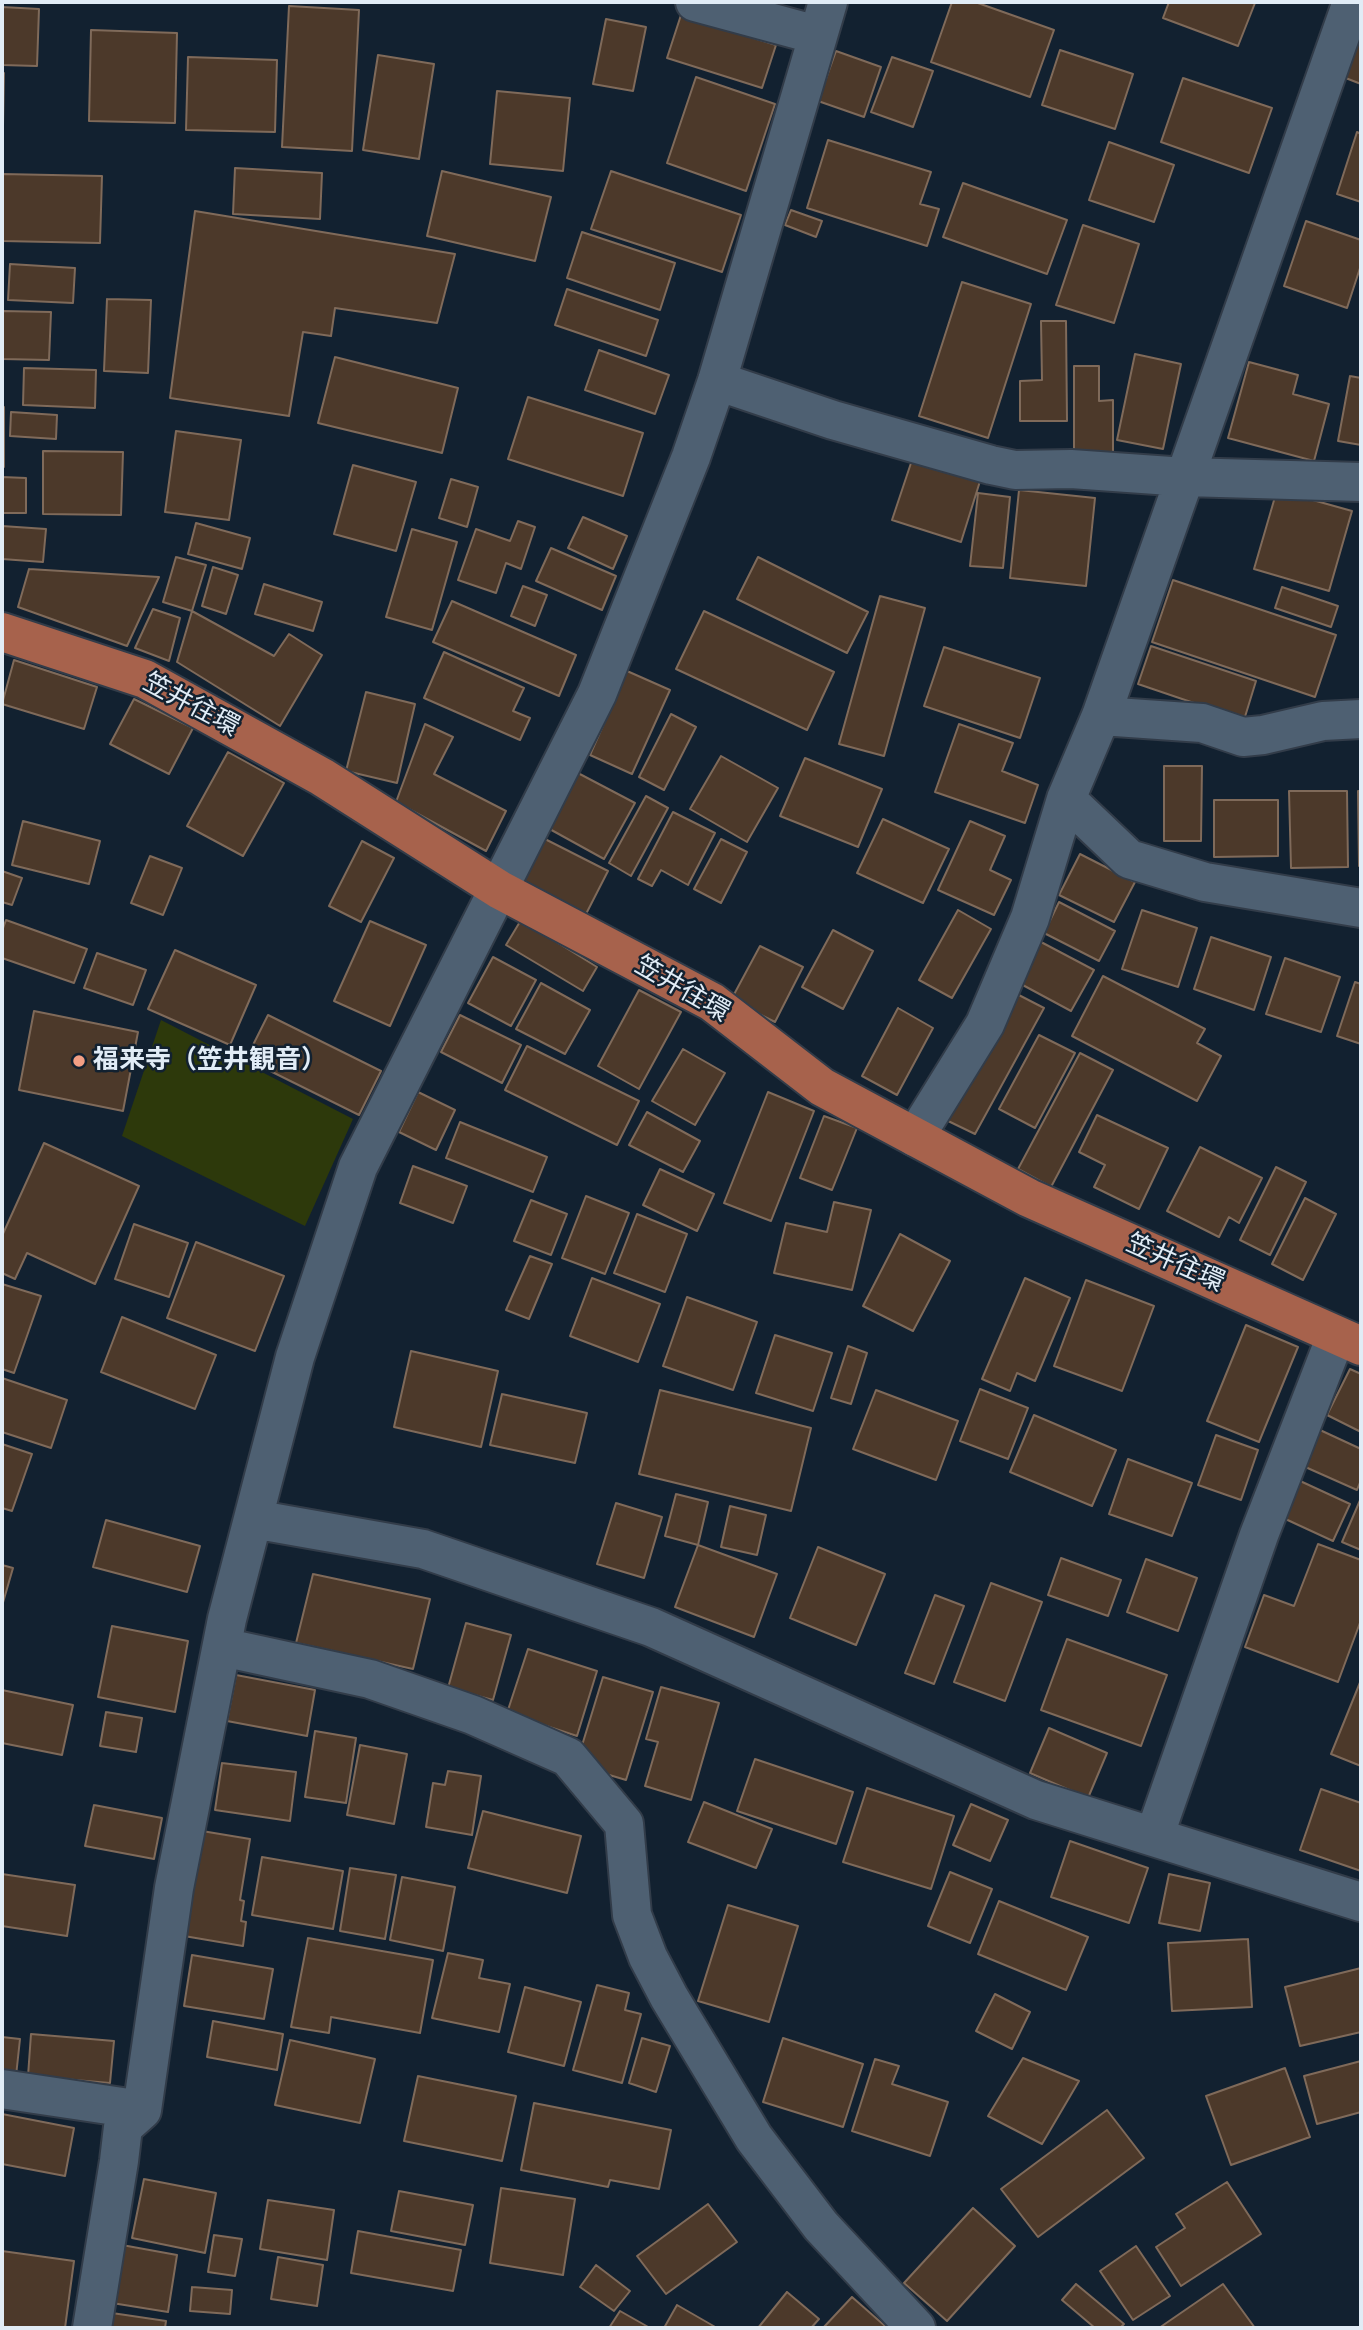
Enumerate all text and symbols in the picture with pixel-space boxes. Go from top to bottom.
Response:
street label: 笠井往環 [138,667,244,743]
street label: 笠井往環 [629,949,735,1029]
place label: 福来寺（笠井観音） [93,1045,327,1077]
marker: 福来寺（笠井観音） [71,1053,87,1069]
street label: 笠井往環 [1121,1228,1229,1298]

